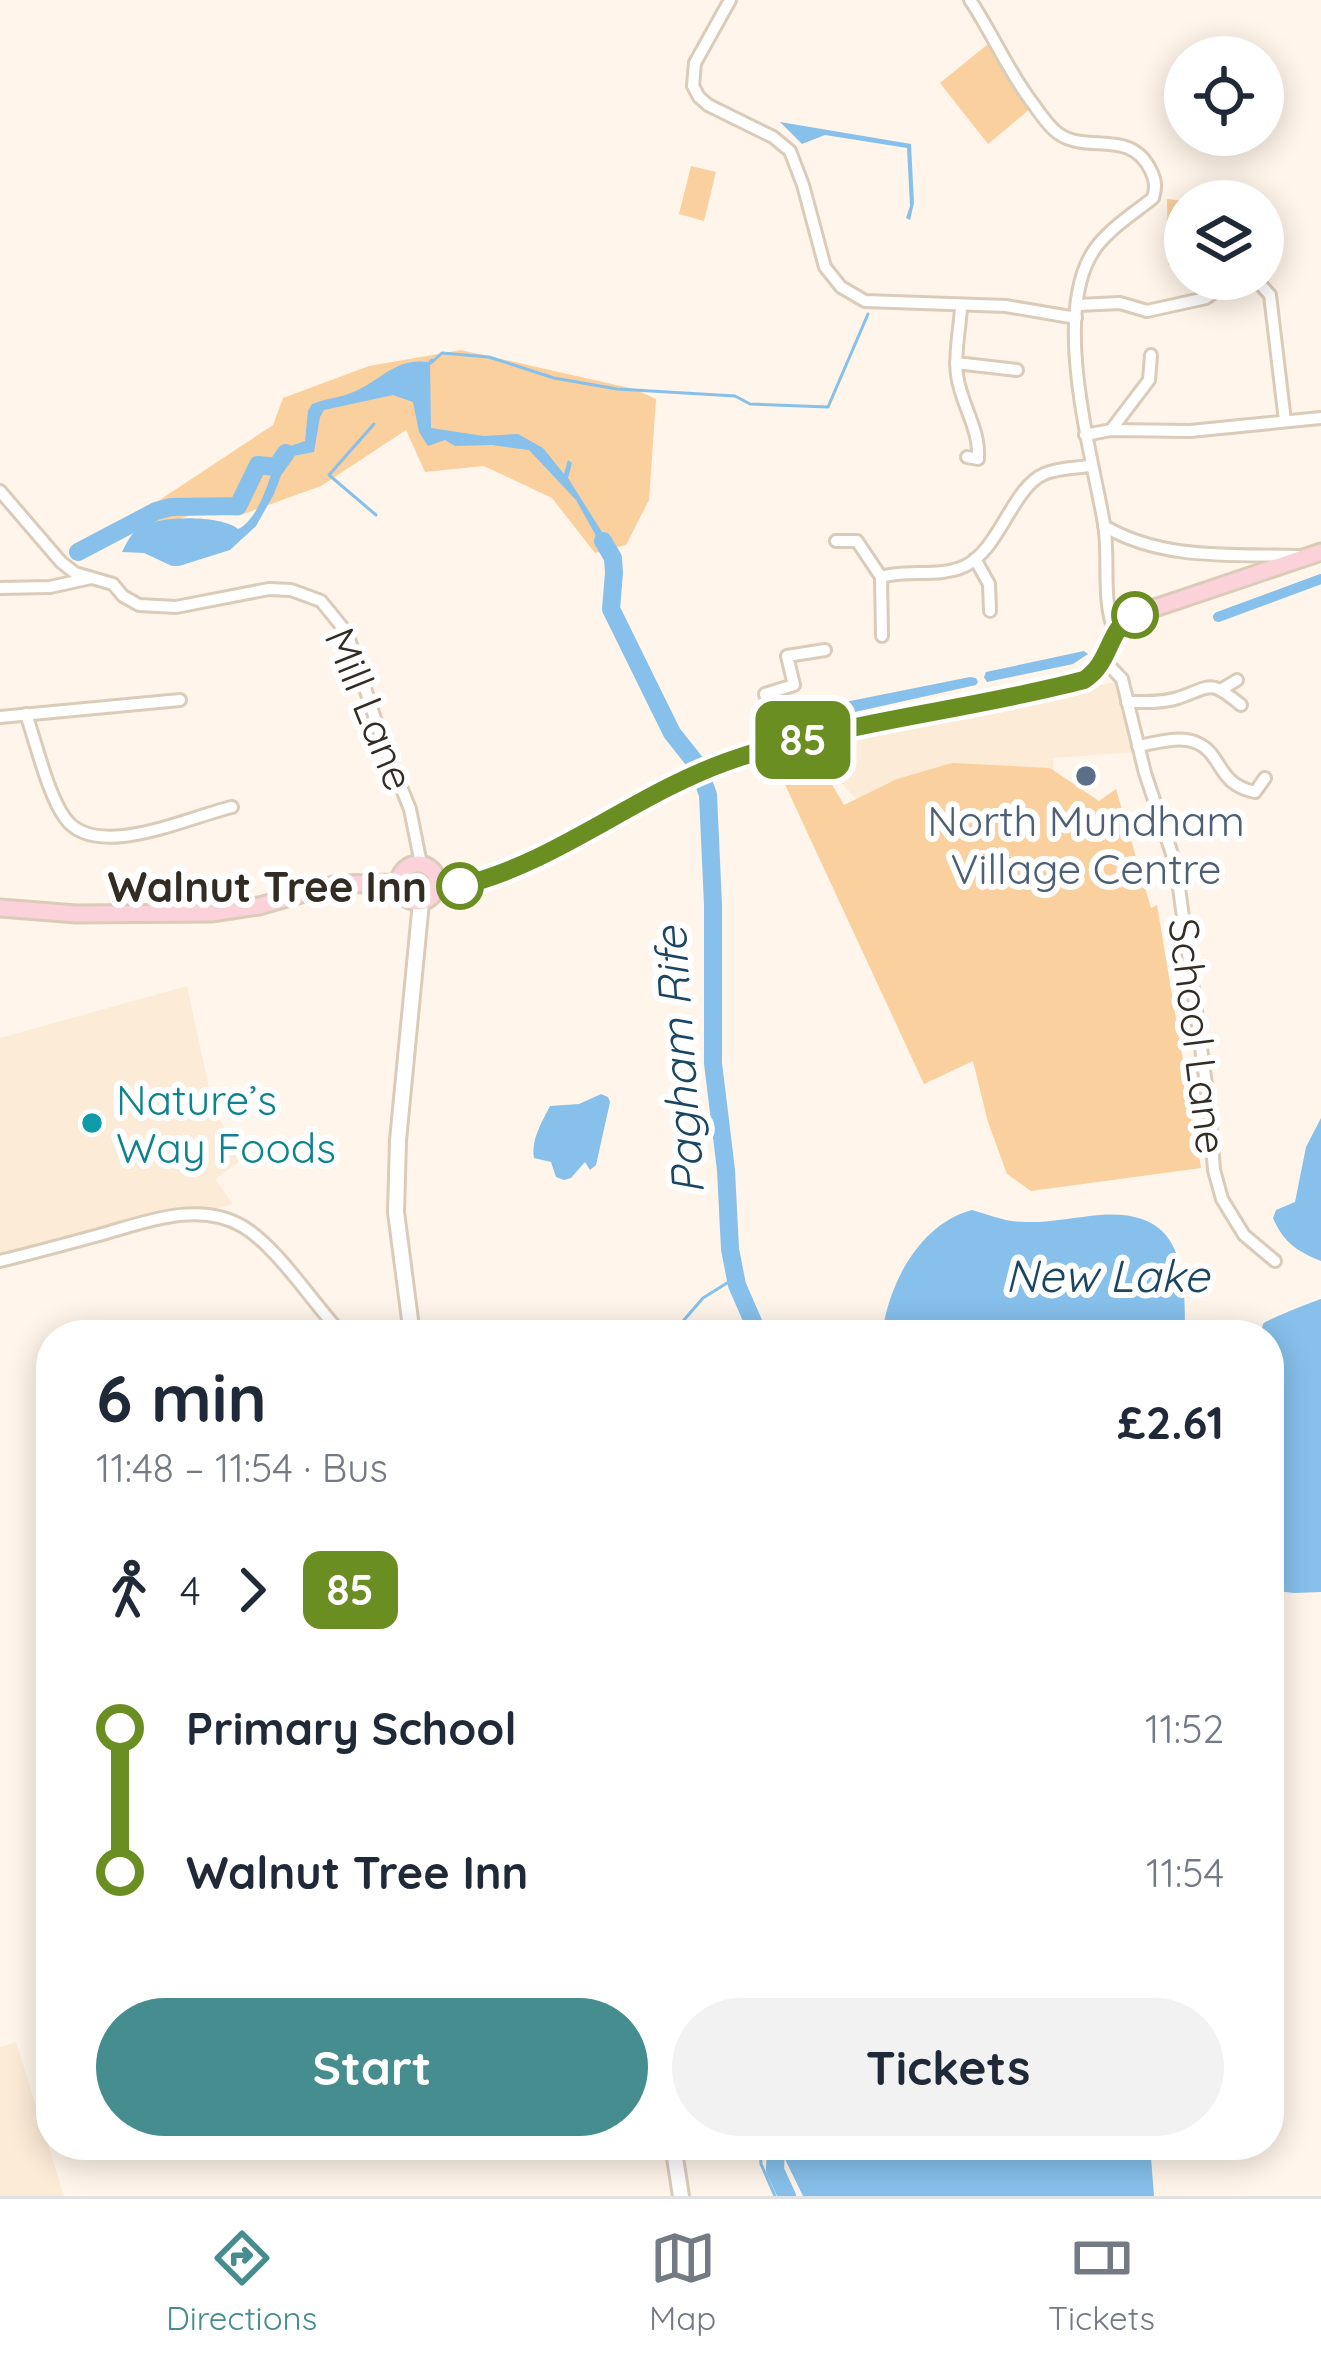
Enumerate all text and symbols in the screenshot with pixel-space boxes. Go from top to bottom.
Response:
map controls [1164,36,1284,300]
button: locate [1164,36,1284,156]
button: layers [1164,180,1284,300]
unlabelled marker [1113,593,1157,637]
street label: Mill Lane [314,620,426,798]
line badge: 85 [749,701,857,779]
text: 85 [779,713,827,766]
marker: North Mundham Village Centre [1073,763,1099,789]
place label: North Mundham Village Centre [927,794,1245,895]
place label: Walnut Tree Inn [107,860,427,913]
marker: Walnut Tree Inn [438,864,482,908]
street label: School Lane [1157,915,1239,1157]
water label: Pagham Rife [641,924,715,1197]
place label: Nature’s Way Foods [116,1073,336,1174]
marker: Nature’s Way Foods [79,1110,105,1136]
water label: New Lake [1005,1247,1211,1303]
text: 6 min [96,1356,267,1439]
text: £2.61 [1118,1394,1224,1450]
text: 11:48 – 11:54 · Bus [96,1443,388,1492]
icon: walk [96,1557,162,1623]
icon: forward [219,1557,285,1623]
text: 85 [327,1563,374,1616]
text: 4 [180,1566,201,1615]
text: Primary School [186,1700,517,1756]
text: 11:52 [1145,1704,1224,1753]
text: Walnut Tree Inn [186,1844,528,1900]
text: 11:54 [1146,1848,1224,1897]
button: Start [96,1998,648,2136]
button: Tickets [672,1998,1224,2136]
tab: Directions [166,2225,317,2338]
tab: Map [649,2225,716,2338]
tab: Tickets [1048,2225,1155,2338]

